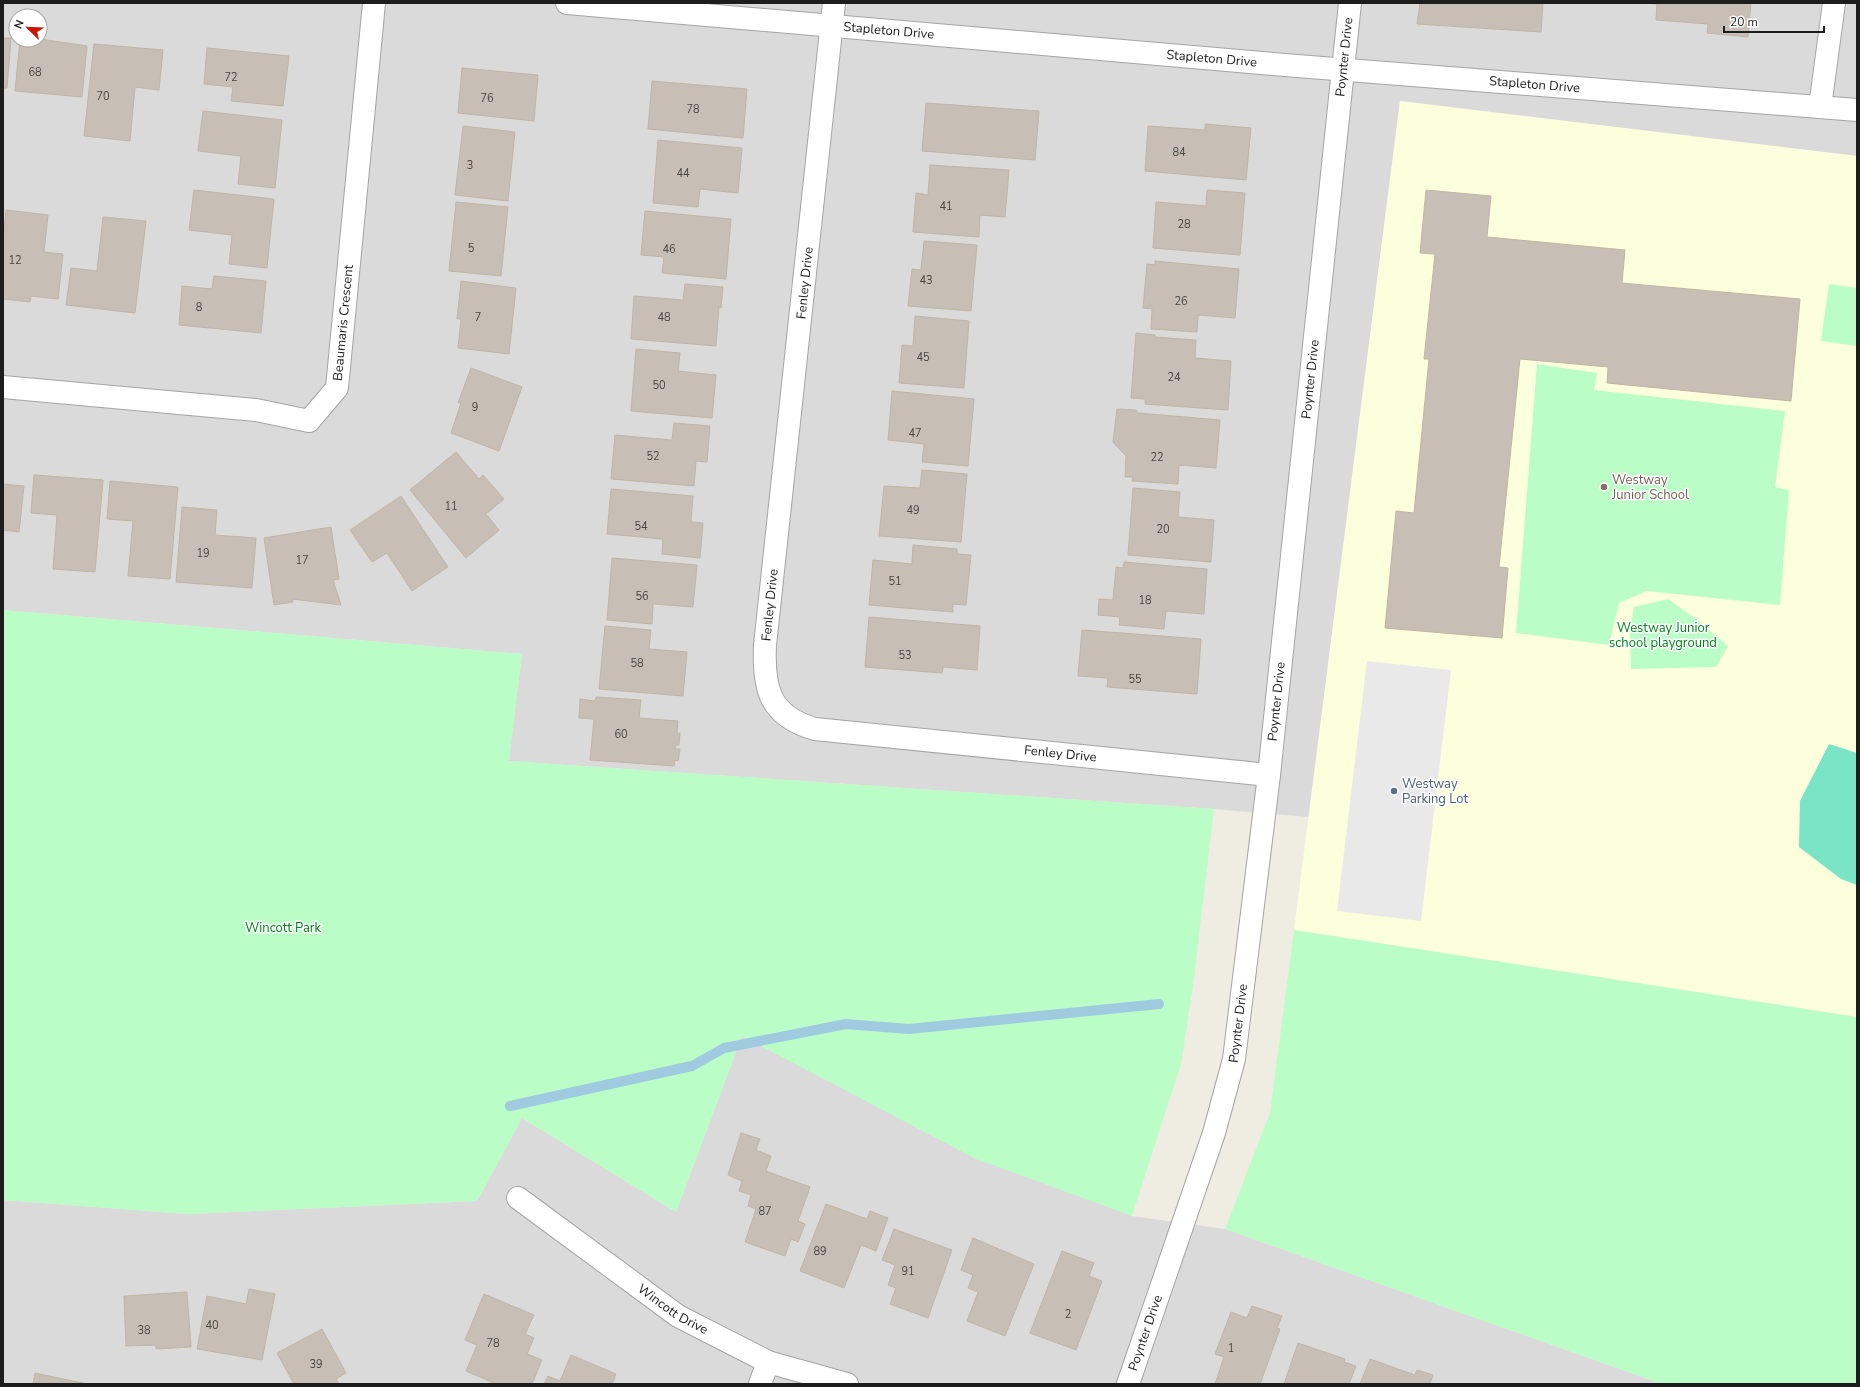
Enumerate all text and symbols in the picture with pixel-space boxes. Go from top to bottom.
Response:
north arrow [8,8,48,48]
scale bar [1724,8,1824,34]
text: 20 m [1730,14,1758,30]
street label: Poynter Drive [1331,17,1357,98]
text: N [11,18,28,31]
street label: Stapleton Drive [843,18,935,44]
street label: Stapleton Drive [1165,46,1258,72]
house number: 68 [28,65,42,80]
house number: 72 [224,70,238,85]
street label: Stapleton Drive [1488,72,1581,97]
house number: 70 [96,89,110,104]
house number: 76 [480,91,494,106]
house number: 78 [686,102,700,117]
house number: 84 [1172,145,1186,160]
house number: 3 [467,158,473,173]
house number: 44 [676,166,690,181]
house number: 41 [939,199,953,214]
house number: 28 [1177,217,1191,232]
house number: 5 [468,241,475,256]
house number: 46 [662,242,676,257]
street label: Fenley Drive [792,246,818,320]
house number: 12 [8,253,22,268]
street label: Beaumaris Crescent [329,263,358,382]
house number: 43 [919,273,933,288]
house number: 26 [1174,294,1188,309]
house number: 8 [196,300,203,315]
house number: 7 [475,310,481,325]
house number: 48 [657,310,671,325]
street label: Poynter Drive [1297,339,1324,420]
house number: 45 [916,350,930,365]
house number: 24 [1167,370,1181,385]
house number: 50 [652,378,666,393]
house number: 9 [472,400,478,415]
house number: 47 [908,426,922,441]
house number: 52 [646,449,660,464]
house number: 22 [1150,450,1164,465]
place label: Westway Junior School [1611,471,1689,504]
marker: Westway Junior School [1599,482,1609,492]
house number: 11 [444,499,458,514]
house number: 49 [906,503,920,518]
house number: 54 [634,519,648,534]
house number: 20 [1156,522,1170,537]
house number: 19 [196,546,210,561]
house number: 17 [295,553,309,568]
street label: Fenley Drive [757,568,783,642]
house number: 51 [888,574,902,589]
house number: 56 [635,589,649,604]
house number: 18 [1138,593,1152,608]
park label: Westway Junior school playground [1609,619,1717,652]
house number: 53 [898,648,912,663]
house number: 58 [630,656,644,671]
street label: Poynter Drive [1264,661,1290,742]
house number: 55 [1128,672,1142,687]
house number: 60 [614,727,628,742]
street label: Fenley Drive [1023,741,1098,766]
place label: Westway Parking Lot [1402,775,1468,808]
marker: Westway Parking Lot [1389,786,1399,796]
park label: Wincott Park [245,919,321,937]
street label: Poynter Drive [1225,983,1252,1064]
house number: 87 [758,1204,772,1219]
house number: 89 [813,1244,827,1259]
house number: 91 [901,1264,915,1279]
street label: Wincott Drive [634,1280,711,1339]
street label: Poynter Drive [1124,1292,1167,1373]
house number: 2 [1065,1307,1071,1322]
house number: 40 [205,1318,219,1333]
house number: 38 [137,1323,151,1338]
house number: 78 [486,1336,500,1351]
house number: 1 [1228,1341,1234,1356]
house number: 39 [309,1357,323,1372]

